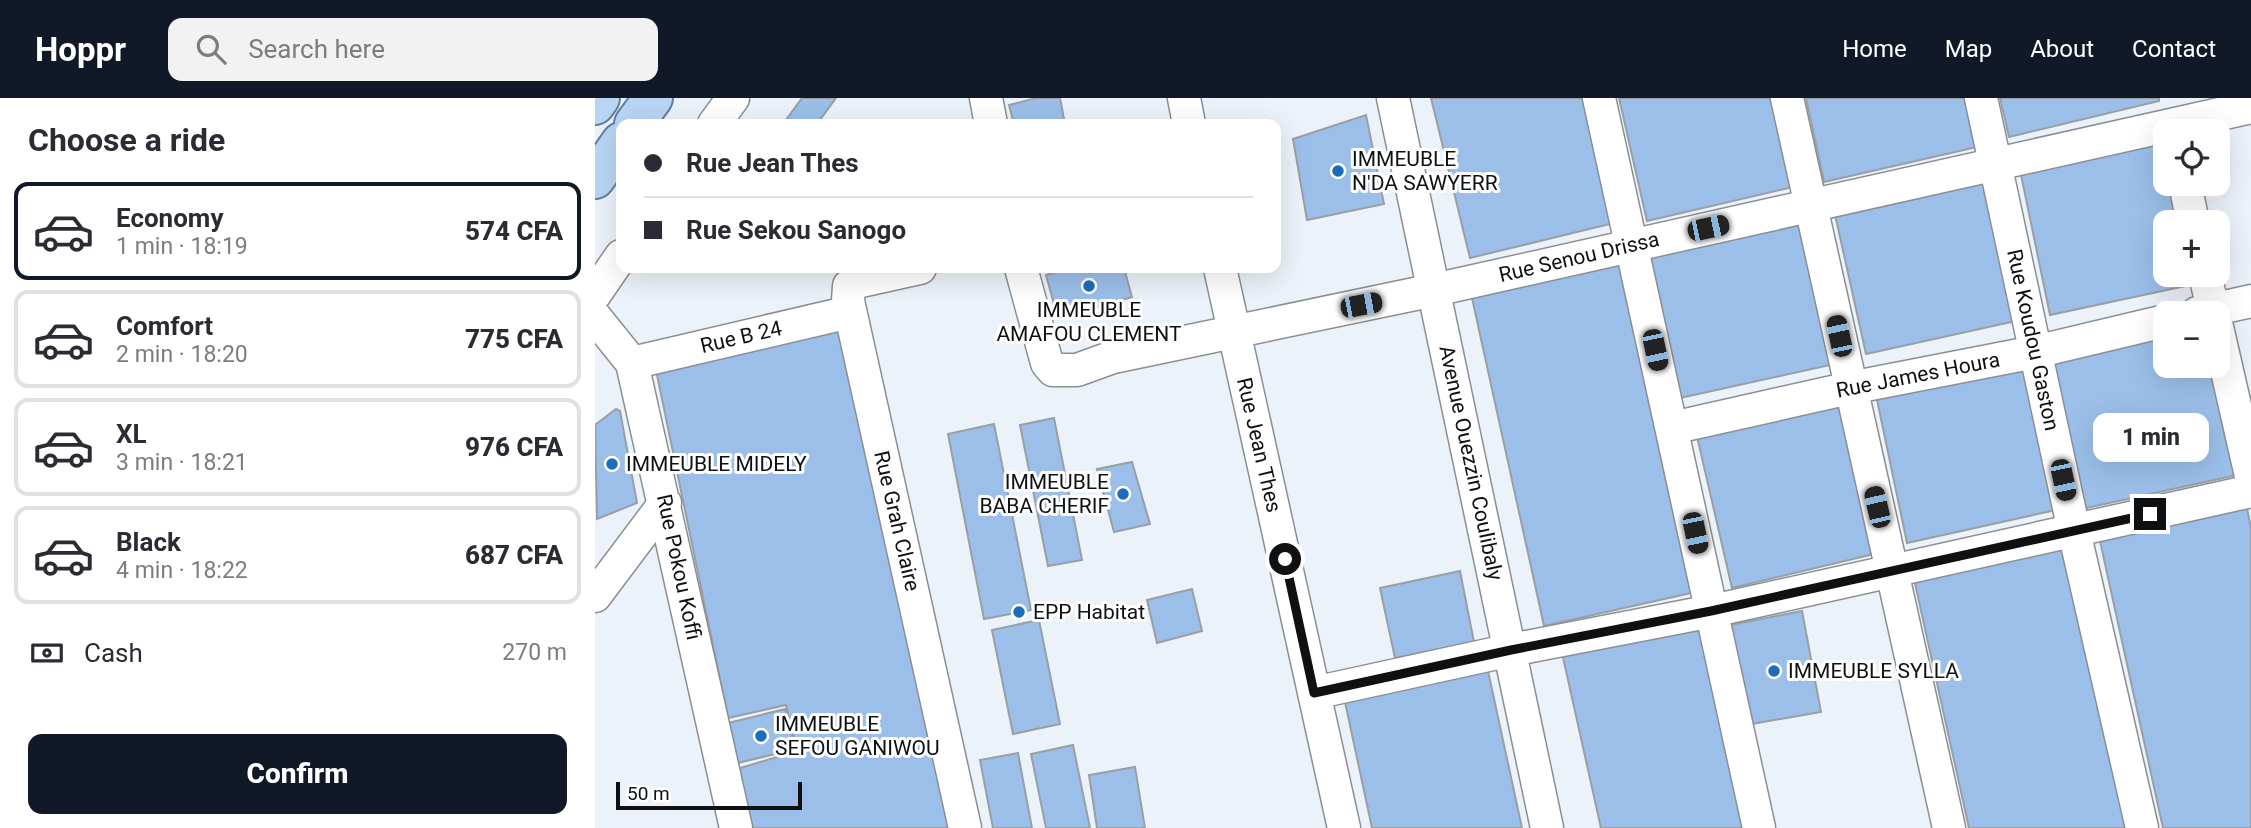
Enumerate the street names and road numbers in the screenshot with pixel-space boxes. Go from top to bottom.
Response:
street label: Rue Senou Drissa [1496,227,1662,287]
street label: Rue Koudou Gaston [2002,247,2064,433]
street label: Rue B 24 [698,316,784,358]
street label: Avenue Ouezzin Coulibaly [1434,343,1508,583]
street label: Rue James Houra [1834,347,2002,403]
street label: Rue Jean Thes [1232,375,1286,515]
street label: Rue Grah Claire [869,448,925,594]
street label: Rue Pokou Koffi [652,492,706,642]

